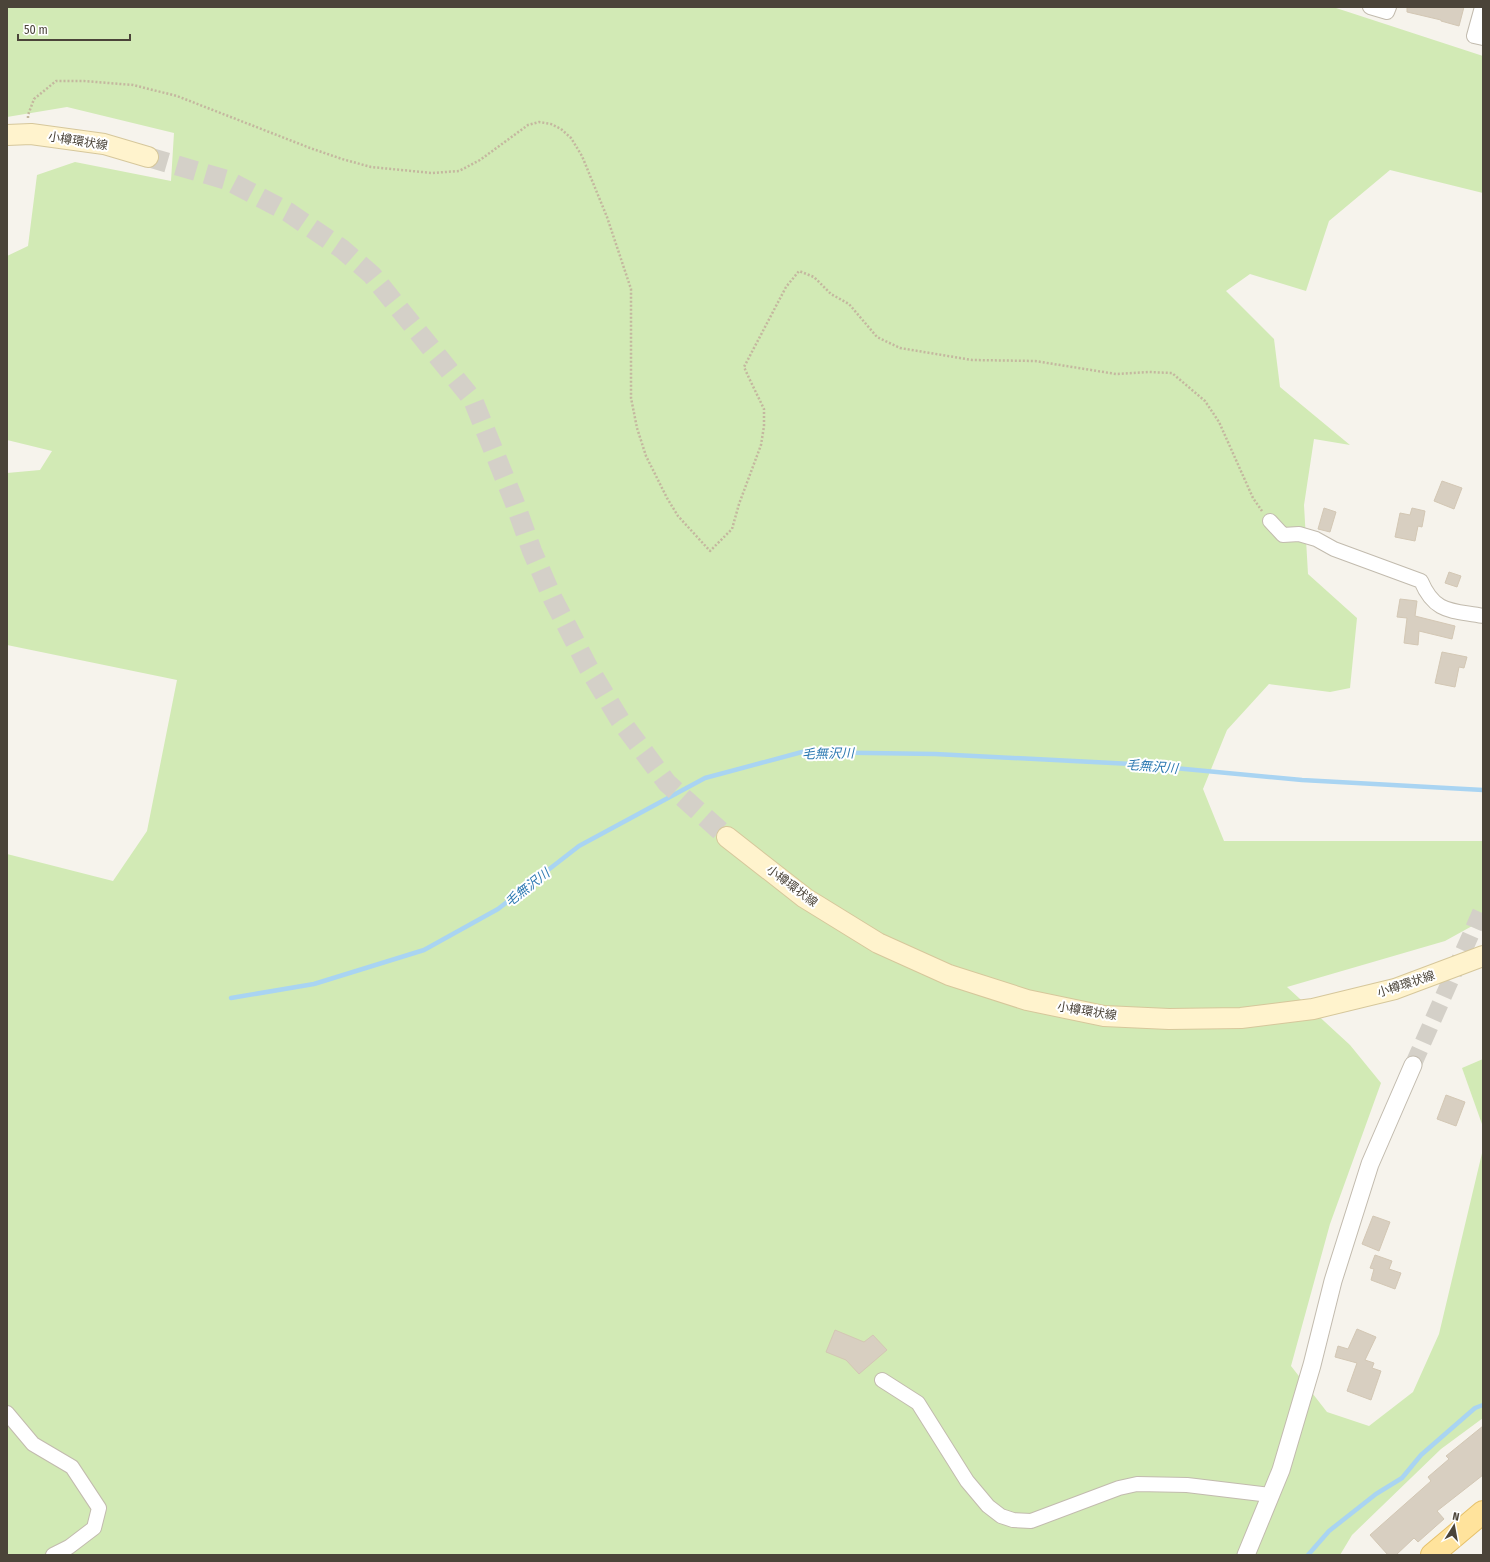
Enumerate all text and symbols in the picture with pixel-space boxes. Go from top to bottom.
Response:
scale bar [18,16,130,42]
text: 50 m [24,23,48,37]
street label: 小樽環状線 [47,129,109,153]
water label: 毛無沢川 [802,746,856,761]
water label: 毛無沢川 [1125,757,1180,776]
street label: 小樽環状線 [764,862,820,910]
water label: 毛無沢川 [502,864,554,909]
street label: 小樽環状線 [1375,968,1437,1000]
street label: 小樽環状線 [1056,999,1118,1023]
north arrow [1434,1506,1474,1546]
text: N [1451,1510,1460,1524]

